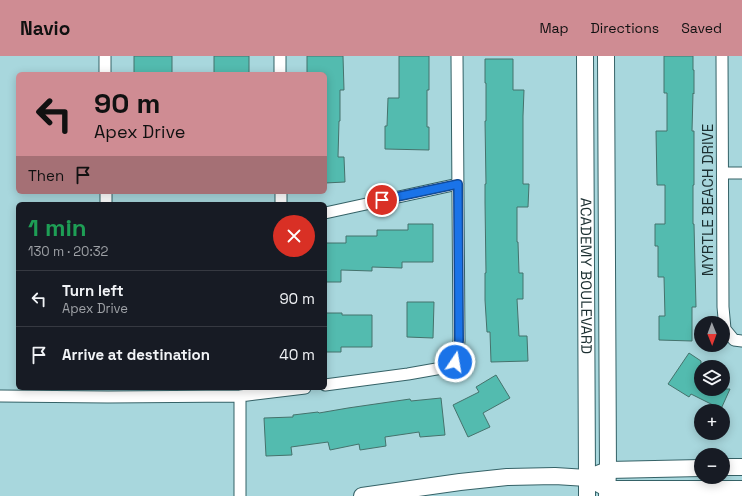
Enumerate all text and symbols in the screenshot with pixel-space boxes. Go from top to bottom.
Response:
text: Navio [20,16,70,41]
text: Map [539,19,569,37]
text: Directions [591,19,659,37]
text: Saved [681,19,722,37]
text: 90 m [94,85,160,121]
icon: left [28,88,80,140]
text: Apex Drive [94,120,185,143]
street label: MYRTLE BEACH DRIVE [698,124,717,276]
icon: arrive [72,164,94,186]
text: Then [28,166,64,185]
pin [365,183,399,217]
icon: arrive [371,189,393,211]
street label: ACADEMY BOULEVARD [577,198,596,354]
text: 1 min [28,212,87,243]
button: close [273,215,315,257]
text: 130 m · 20:32 [28,243,108,260]
text: Turn left [62,281,124,300]
icon: left [28,288,50,310]
text: 90 m [279,289,315,308]
text: Apex Drive [62,300,128,317]
north arrow [694,316,730,352]
map controls [694,316,730,484]
position arrow [434,341,476,383]
icon: arrive [28,344,50,366]
text: Arrive at destination [62,345,210,364]
text: 40 m [279,345,315,364]
button: layers [694,360,730,396]
button: + [694,404,730,440]
button: − [694,448,730,484]

